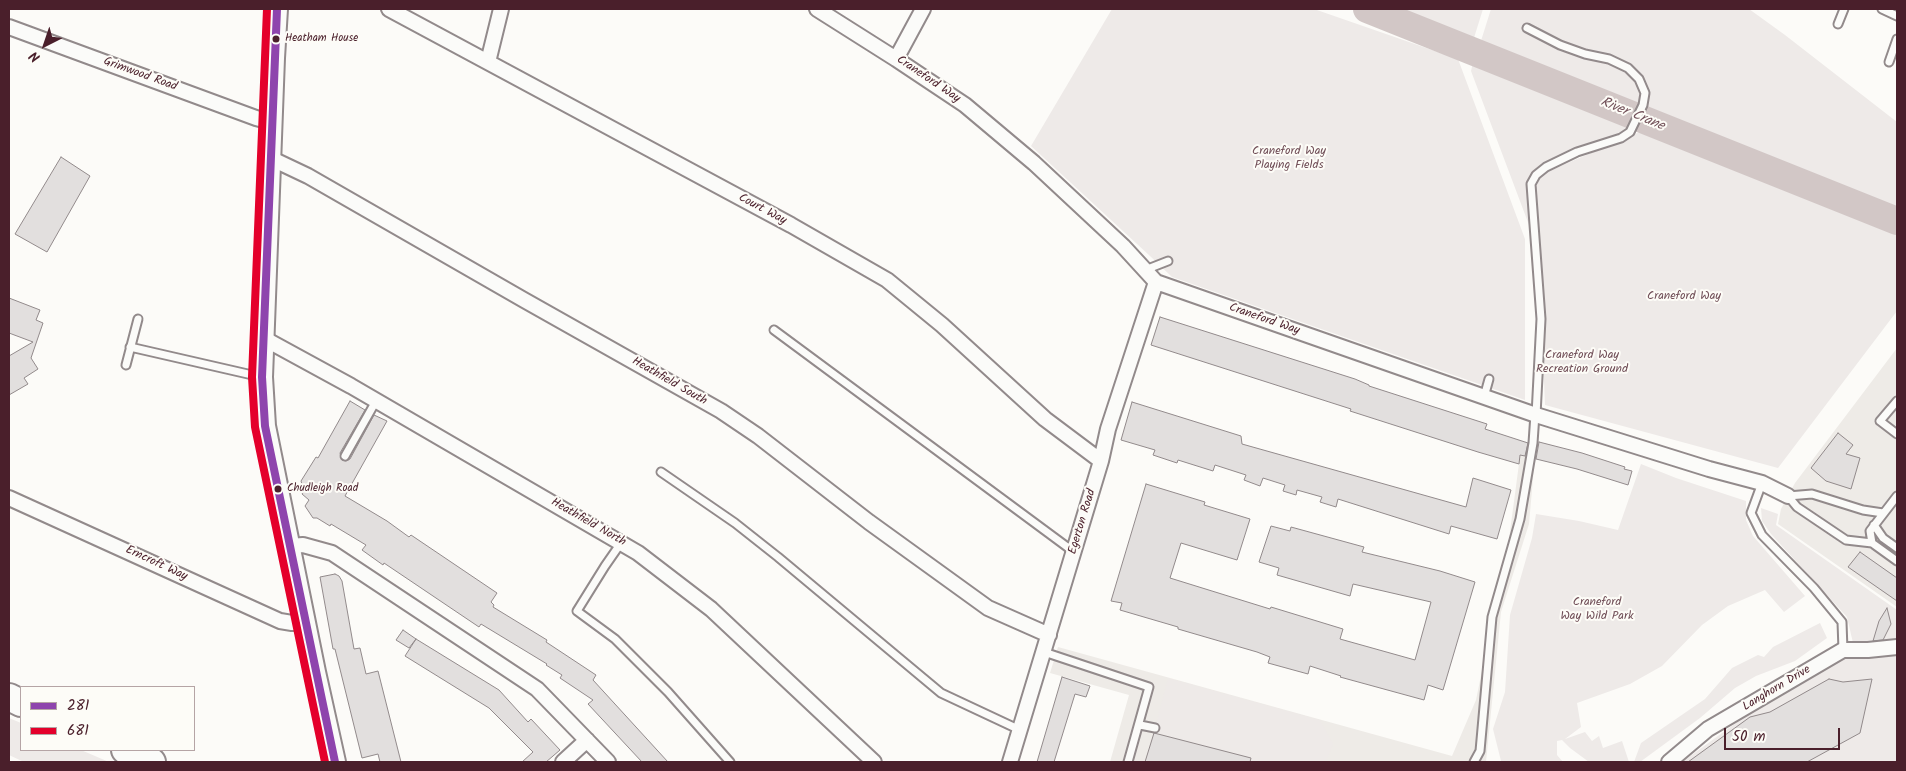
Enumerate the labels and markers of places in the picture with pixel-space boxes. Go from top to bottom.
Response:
place label: Heatham House [285,32,358,46]
marker: Heatham House [271,34,281,44]
place label: Chudleigh Road [287,482,358,496]
marker: Chudleigh Road [273,484,283,494]

